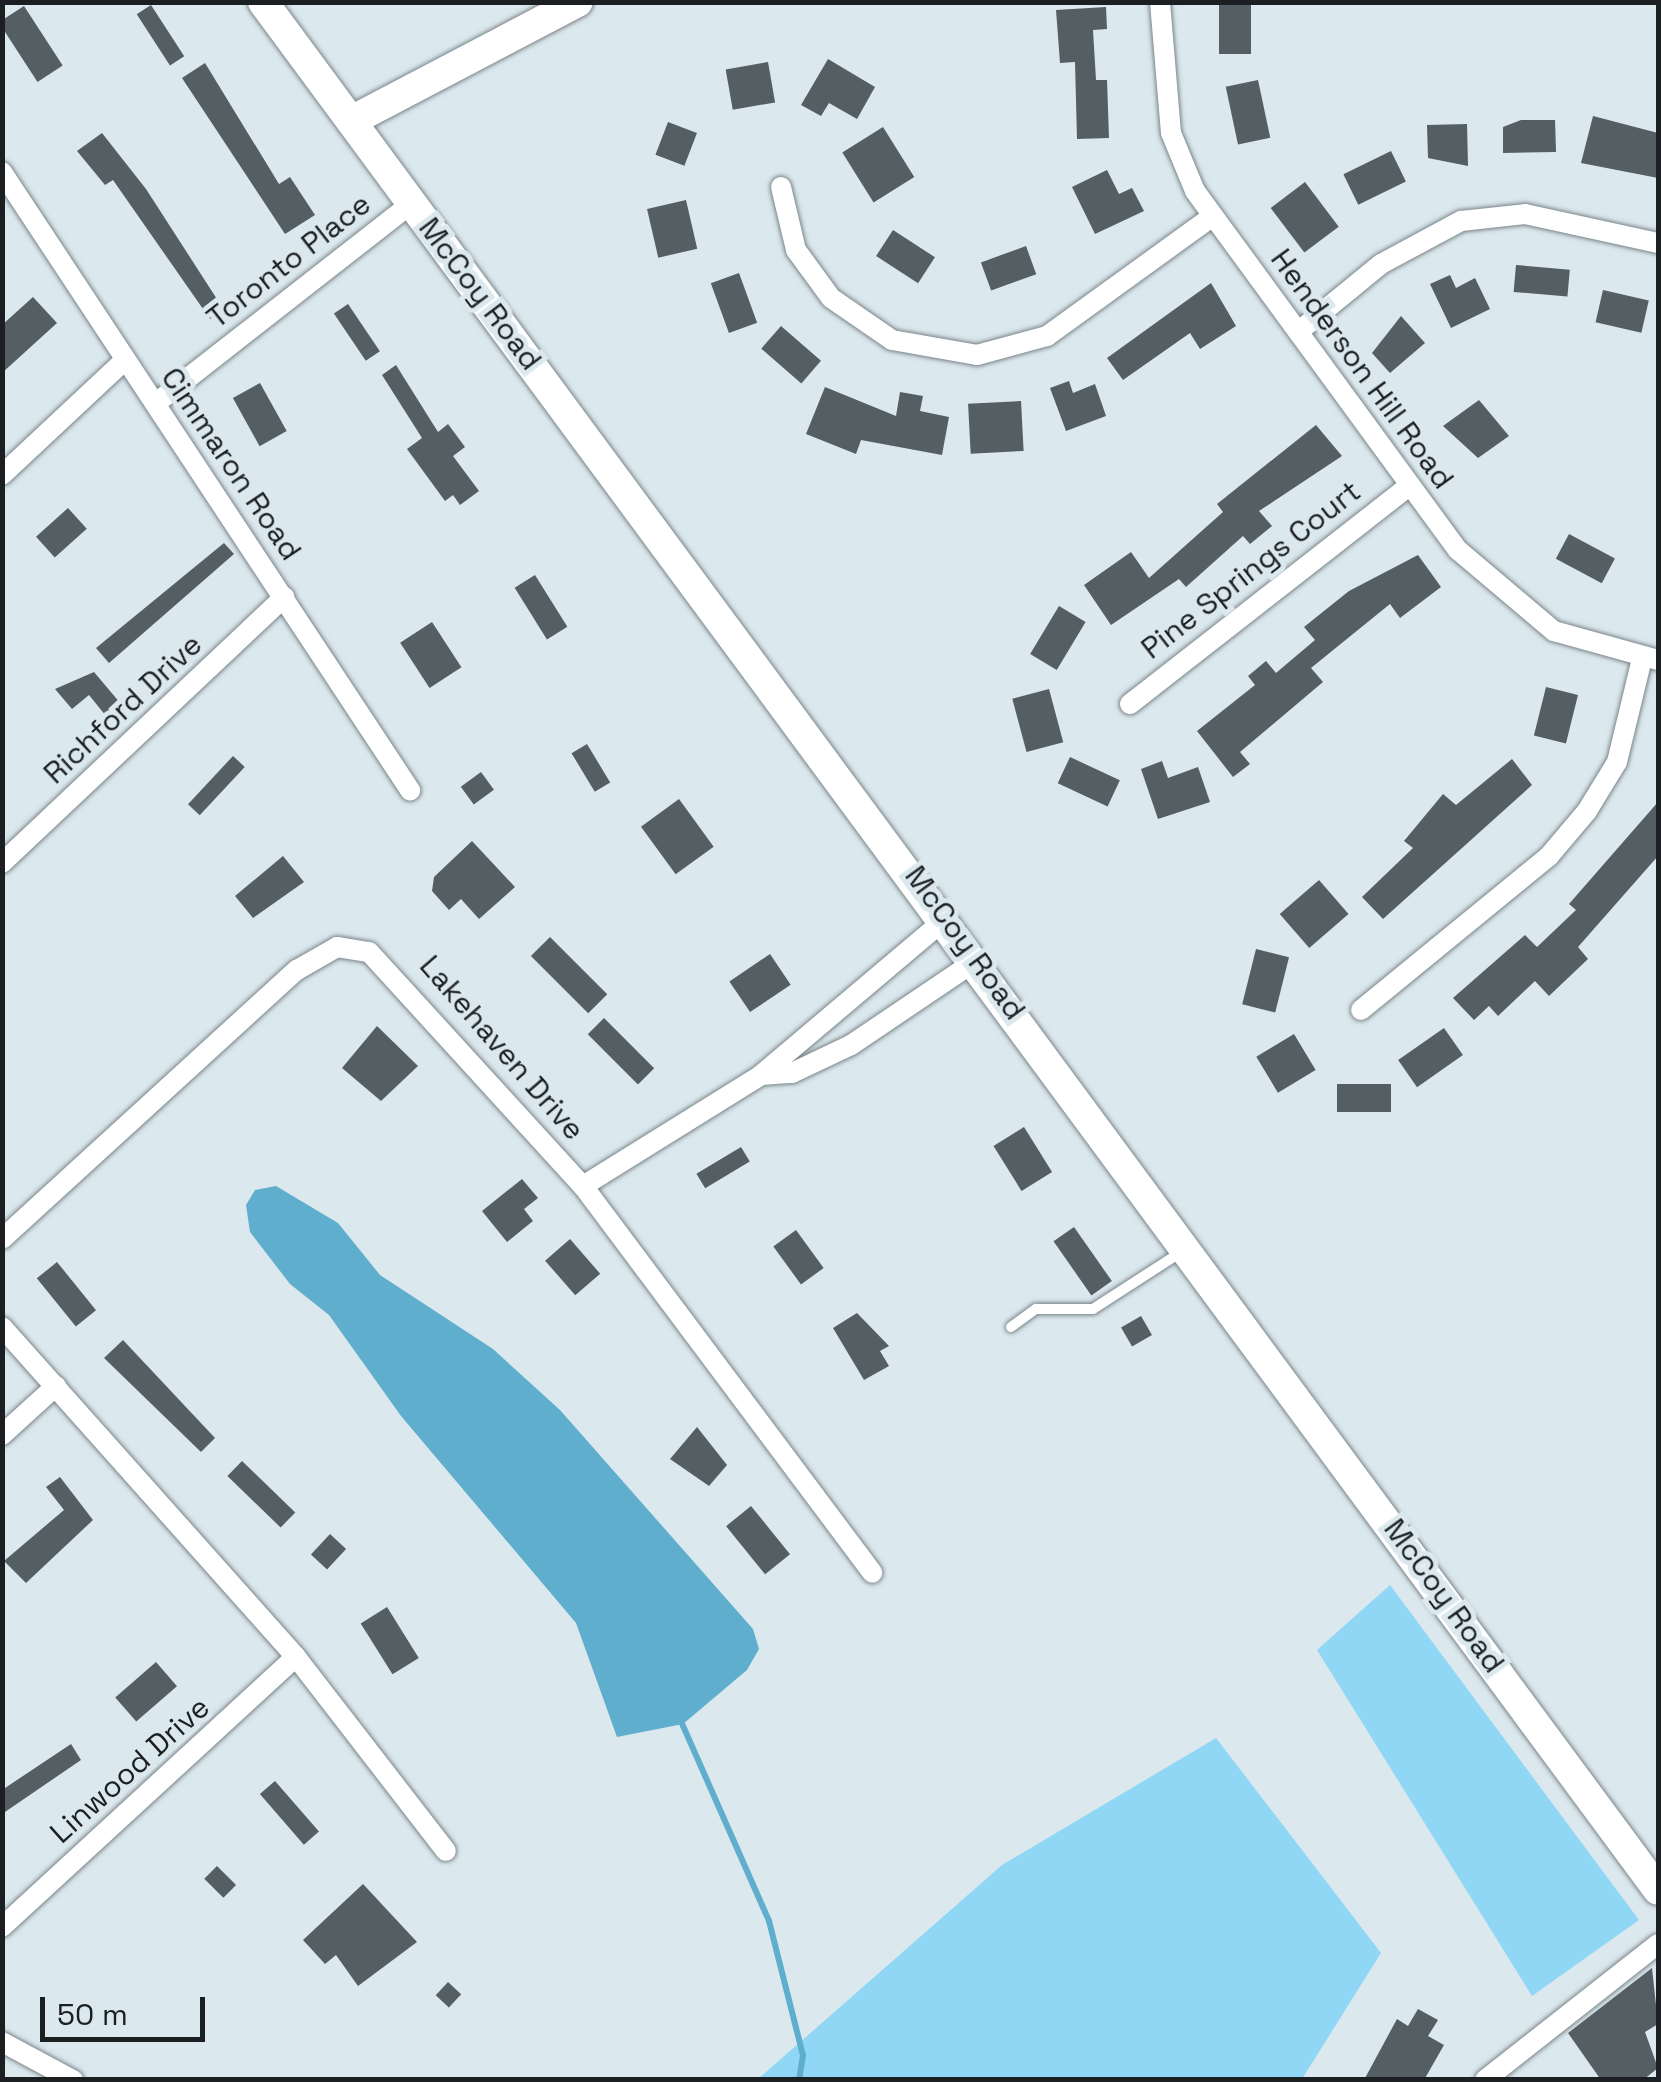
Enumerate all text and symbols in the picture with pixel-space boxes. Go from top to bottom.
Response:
street label: Toronto Place [200,186,378,336]
street label: McCoy Road [411,211,549,377]
street label: Henderson Hill Road [1263,242,1461,496]
street label: Cimmaron Road [153,361,309,567]
street label: Pine Springs Court [1134,473,1368,667]
street label: Richford Drive [37,627,209,791]
street label: McCoy Road [897,859,1033,1027]
street label: Lakehaven Drive [412,948,592,1148]
street label: McCoy Road [1376,1512,1512,1680]
street label: Linwood Drive [43,1689,217,1851]
scale bar [45,1977,210,2039]
text: 50 m [57,1995,128,2034]

